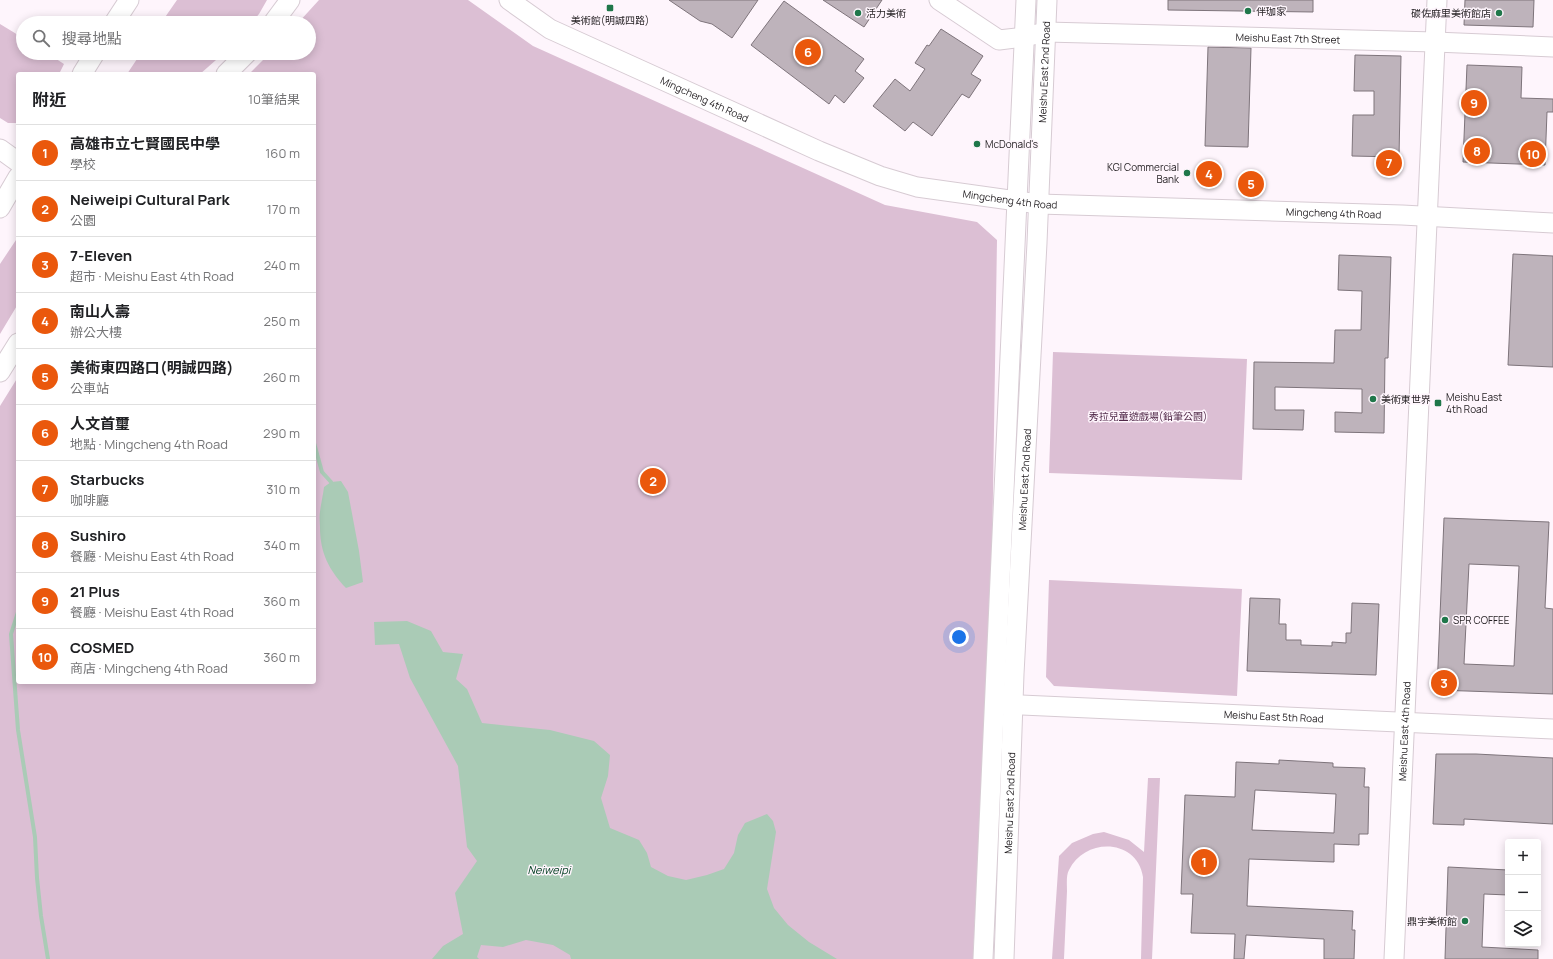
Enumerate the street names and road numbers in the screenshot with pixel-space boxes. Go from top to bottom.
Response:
street label: Meishu East 2nd Road [1035,21,1053,123]
street label: Meishu East 7th Street [1235,30,1341,47]
street label: Mingcheng 4th Road [658,73,751,125]
street label: Mingcheng 4th Road [962,186,1058,212]
street label: Mingcheng 4th Road [1286,204,1381,221]
street label: Meishu East 2nd Road [1015,428,1034,531]
street label: Meishu East 4th Road [1395,681,1413,781]
street label: Meishu East 5th Road [1224,707,1324,726]
street label: Meishu East 2nd Road [1001,752,1018,854]

